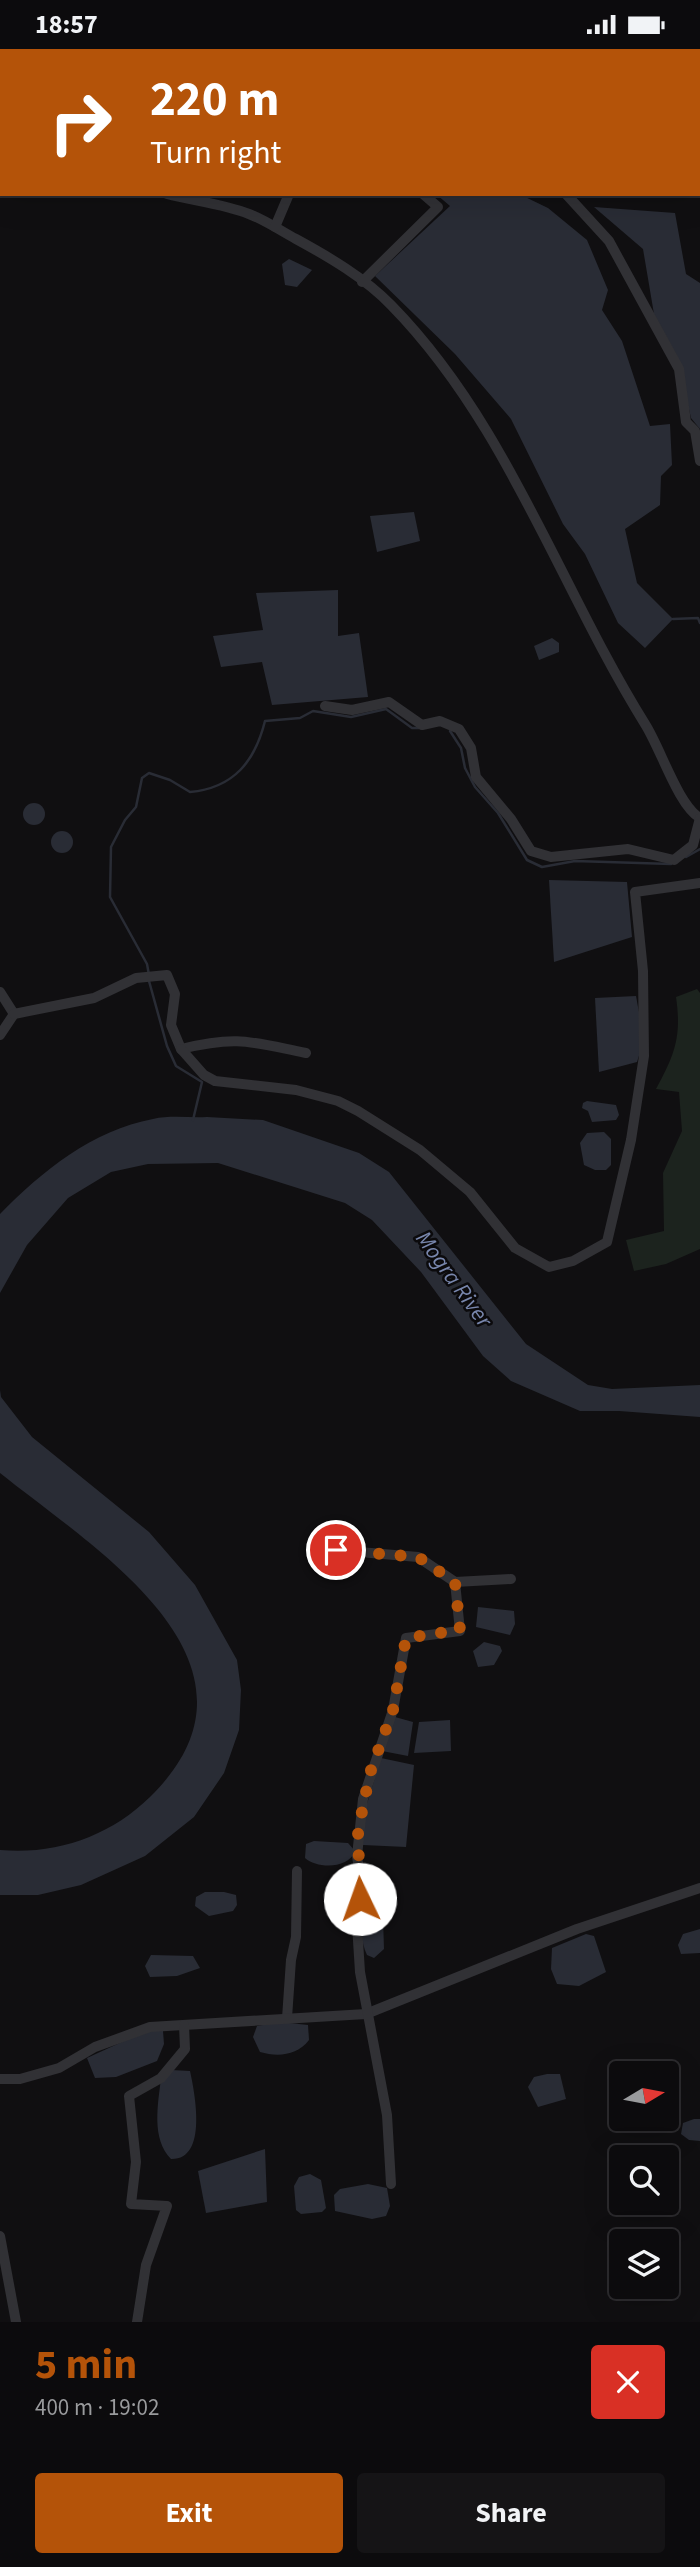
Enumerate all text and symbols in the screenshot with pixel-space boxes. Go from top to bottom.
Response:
text: 18:57 [35,6,98,43]
text: 220 m [150,65,279,135]
icon: right [35,77,126,168]
text: Turn right [150,130,281,176]
water label: Mogra River [408,1224,501,1335]
pin [306,1520,366,1580]
icon: arrive [317,1531,355,1569]
position arrow [323,1862,397,1936]
north arrow [609,2061,679,2131]
map controls [609,2061,679,2299]
button: search [609,2145,679,2215]
button: layers [609,2229,679,2299]
text: 5 min [35,2335,137,2395]
button: close [591,2345,665,2419]
text: 400 m · 19:02 [35,2391,159,2424]
button: Exit [35,2473,343,2553]
button: Share [357,2473,665,2553]

